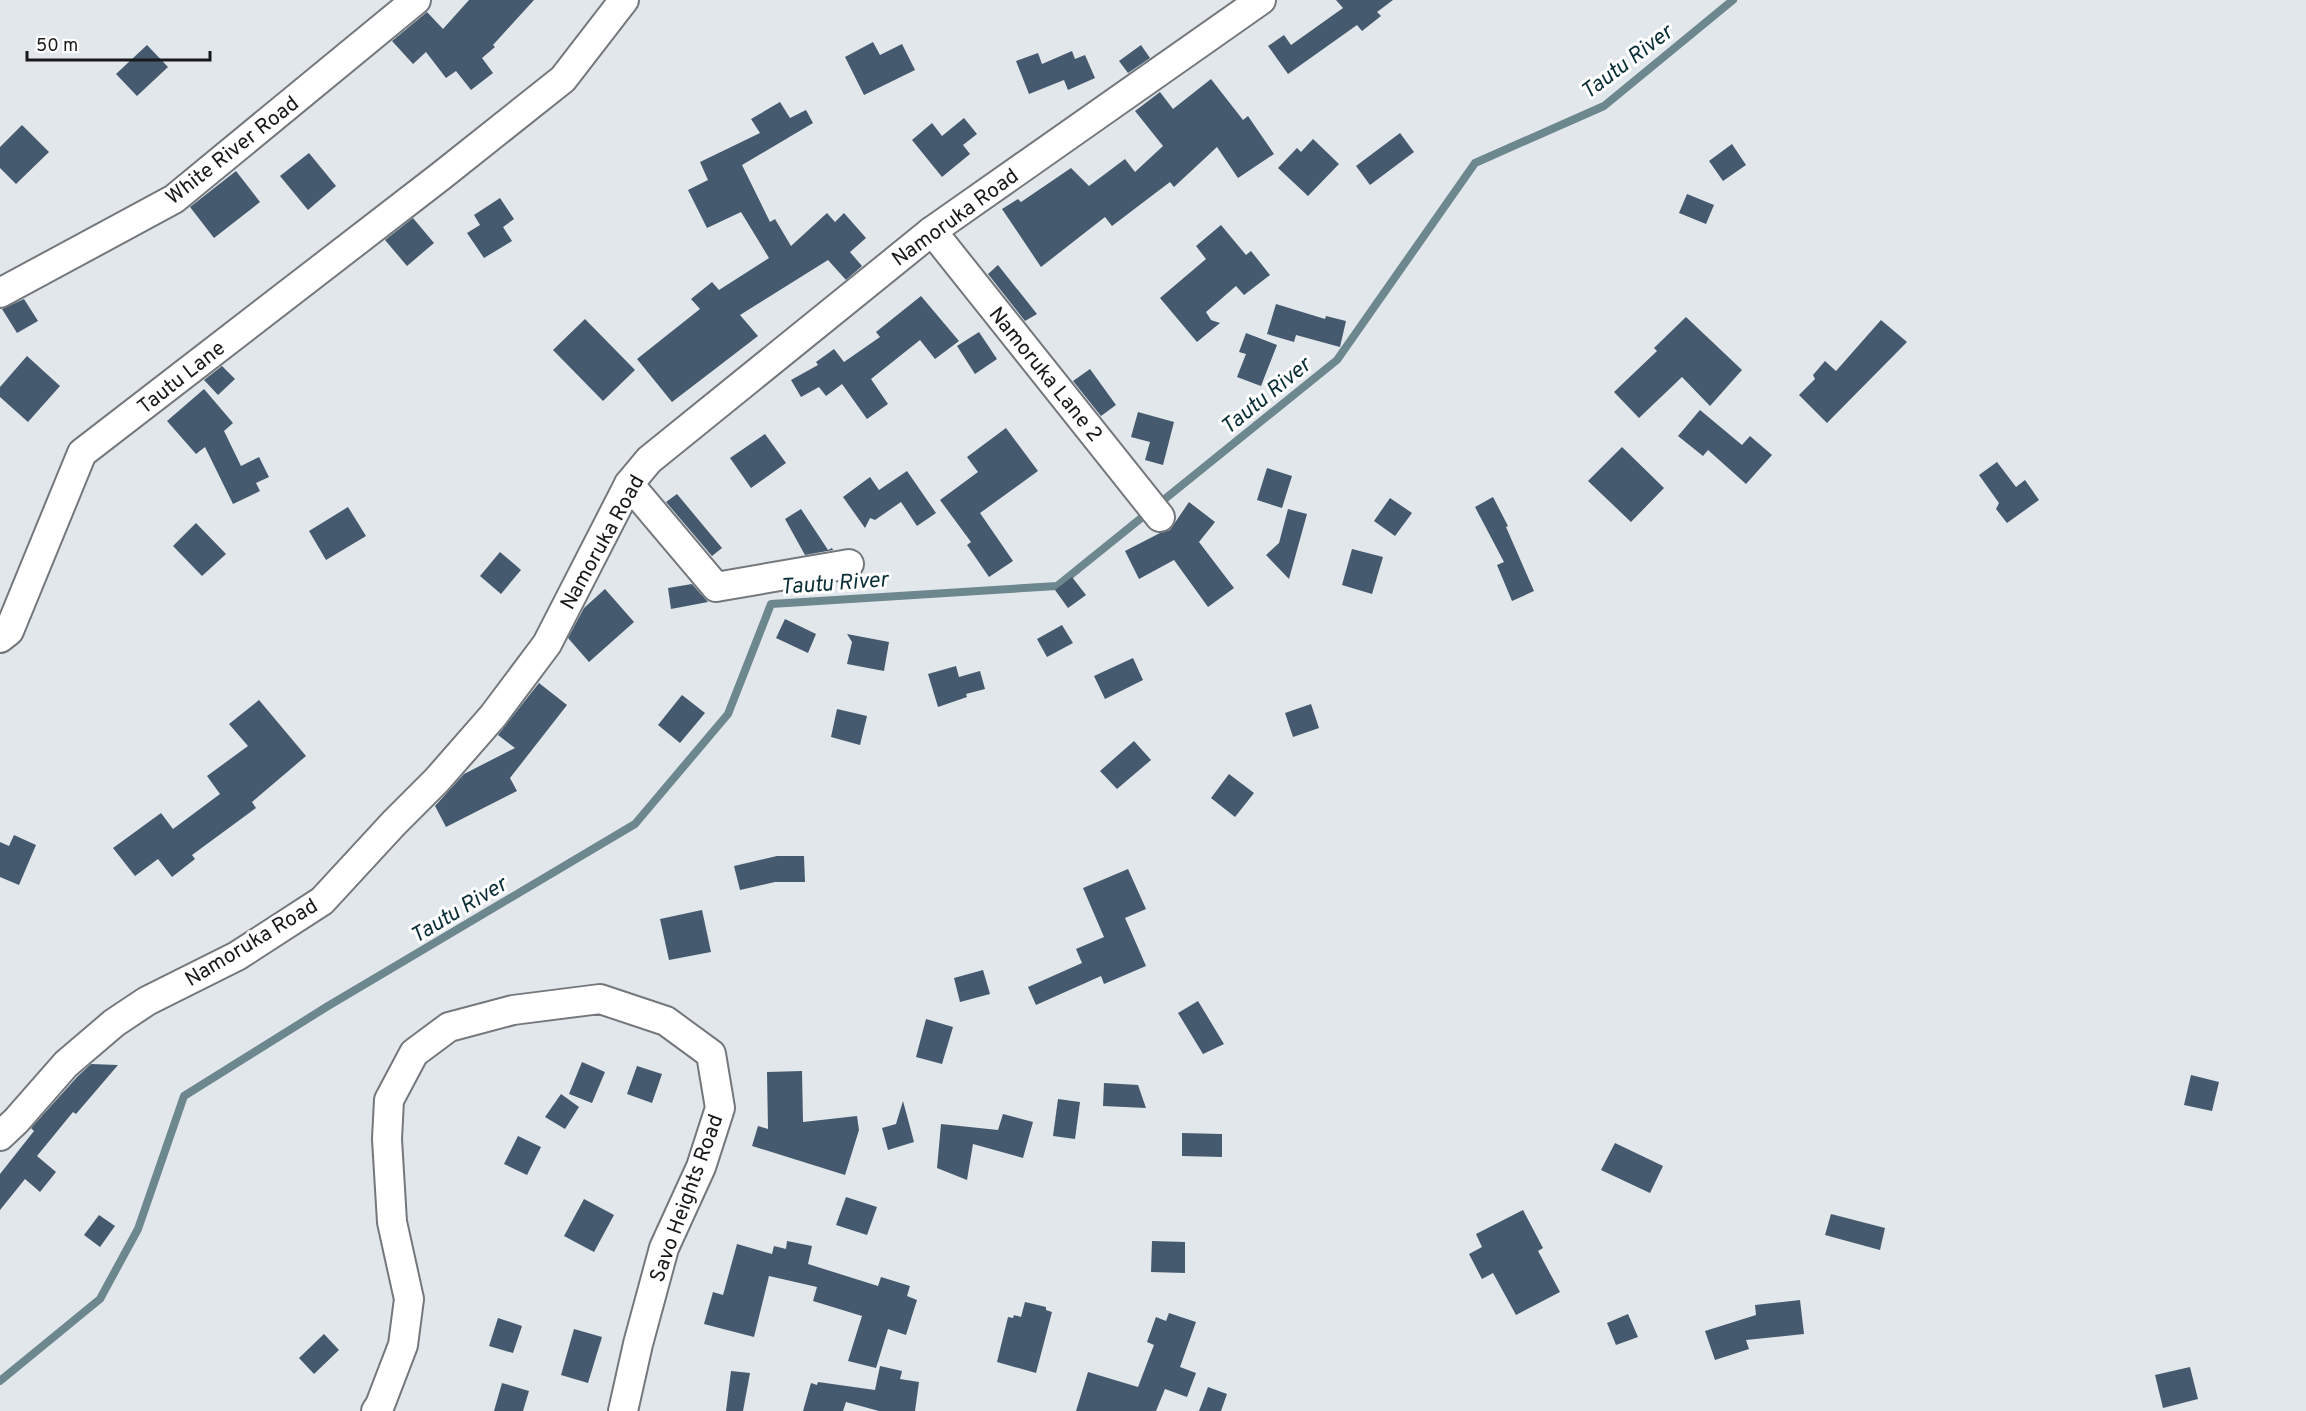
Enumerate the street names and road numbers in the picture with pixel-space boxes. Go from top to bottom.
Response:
street label: White River Road [161,91,305,212]
street label: Namoruka Road [887,163,1025,273]
street label: Namoruka Lane 2 [982,302,1108,448]
street label: Tautu Lane [132,335,231,421]
street label: Namoruka Road [555,470,652,615]
street label: Namoruka Road [180,893,323,994]
street label: Savo Heights Road [644,1111,730,1286]

